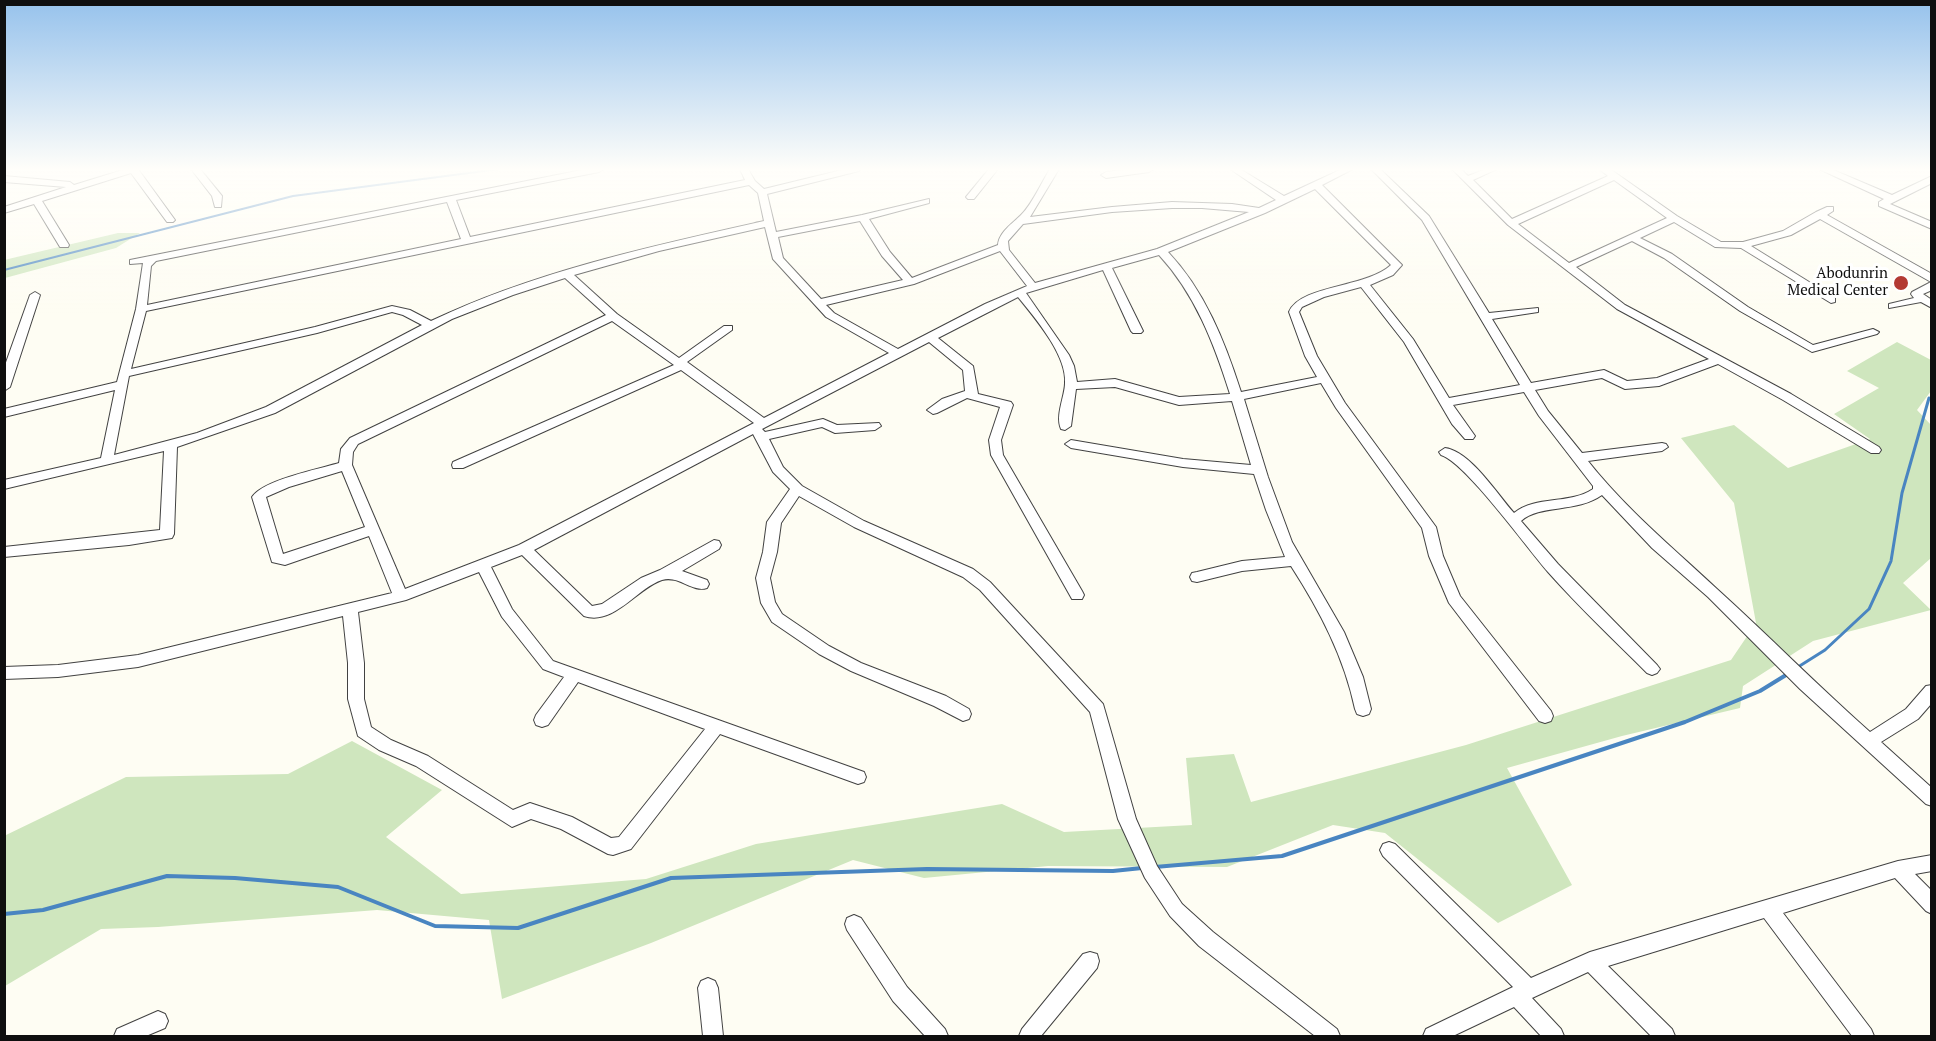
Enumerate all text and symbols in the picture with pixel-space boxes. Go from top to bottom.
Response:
place label: Abodunrin Medical Center [1787,265,1888,300]
marker: Abodunrin Medical Center [1892,274,1910,292]

